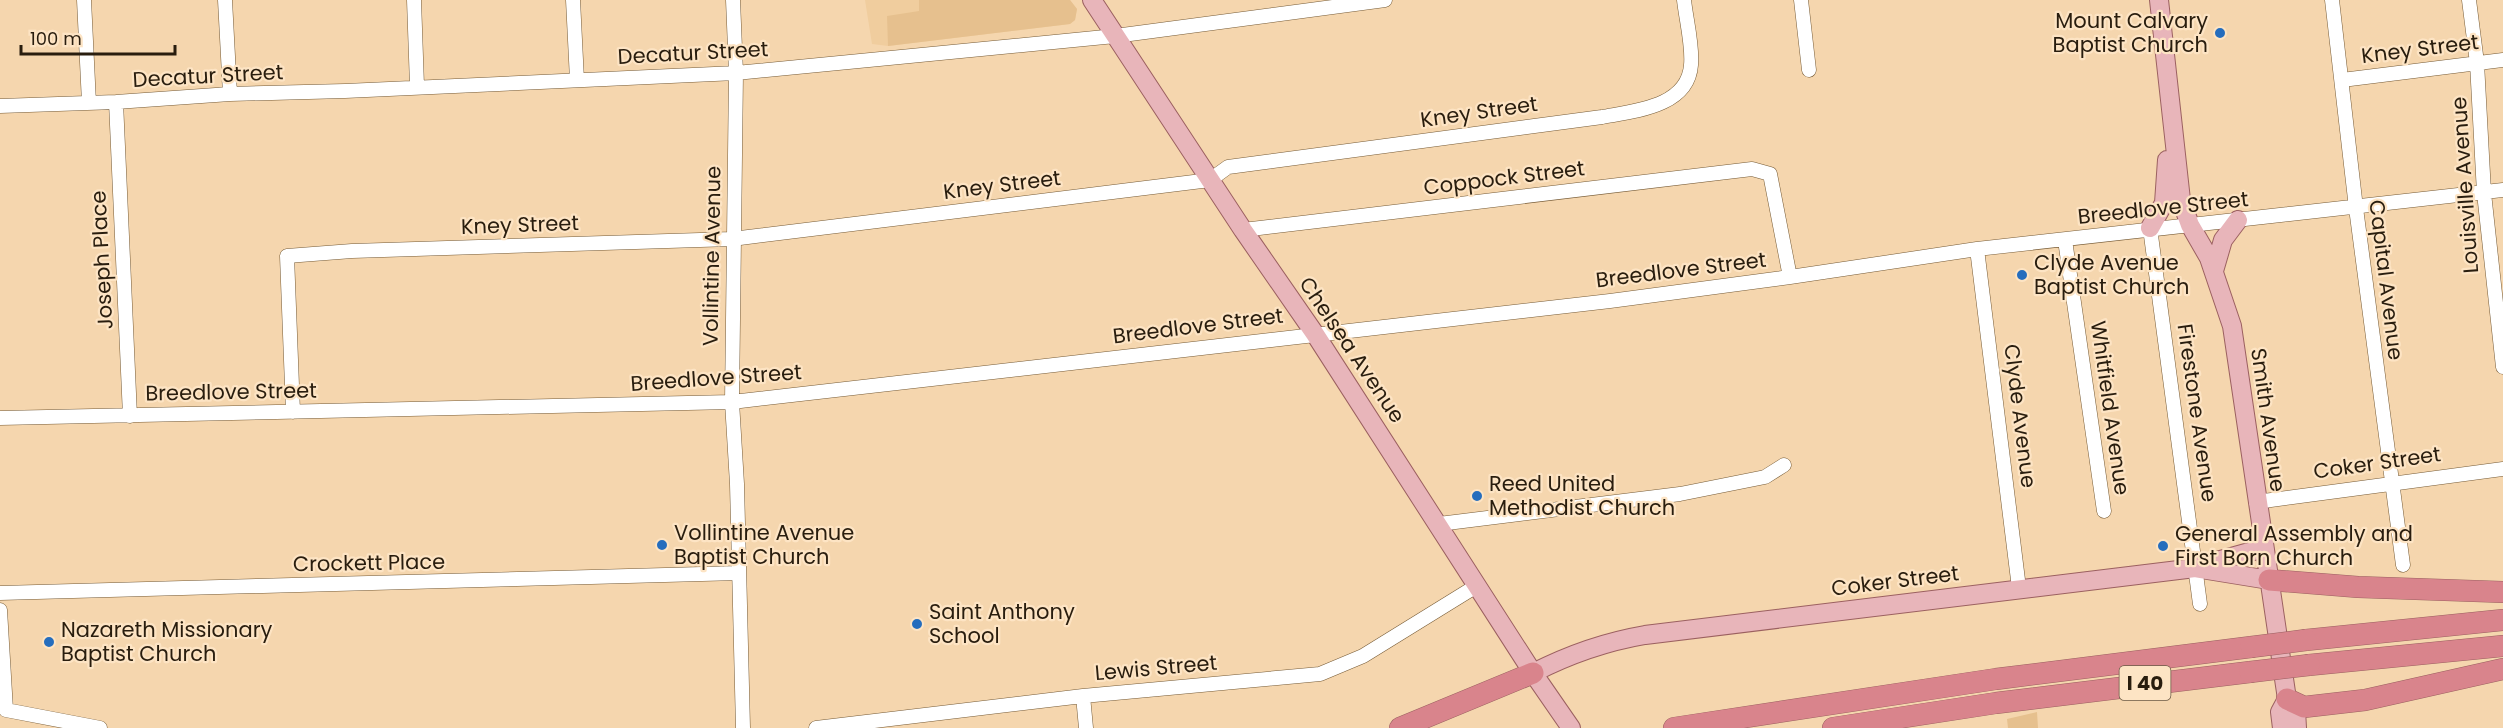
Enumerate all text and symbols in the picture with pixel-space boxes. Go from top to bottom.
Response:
place label: Mount Calvary Baptist Church [2053,6,2208,59]
scale bar [21,18,176,56]
text: 100 m [30,26,82,51]
marker: Mount Calvary Baptist Church [2213,26,2227,40]
street label: Kney Street [2360,27,2480,70]
street label: Decatur Street [617,34,769,71]
street label: Decatur Street [132,57,284,94]
street label: Kney Street [1419,89,1539,134]
street label: Louisville Avenue [2444,96,2485,274]
street label: Coppock Street [1422,153,1586,202]
street label: Kney Street [942,163,1062,206]
street label: Vollintine Avenue [695,166,728,346]
street label: Breedlove Street [2076,184,2250,231]
street label: Joseph Place [83,190,120,330]
street label: Capital Avenue [2362,198,2411,362]
street label: Kney Street [461,208,579,241]
street label: Breedlove Street [1594,245,1768,294]
place label: Clyde Avenue Baptist Church [2034,248,2189,301]
marker: Clyde Avenue Baptist Church [2015,268,2029,282]
street label: Chelsea Avenue [1293,271,1412,428]
street label: Breedlove Street [1111,301,1285,350]
street label: Whitfield Avenue [2084,319,2137,497]
street label: Firestone Avenue [2171,322,2224,504]
street label: Clyde Avenue [1997,342,2044,490]
street label: Smith Avenue [2244,346,2293,494]
street label: Breedlove Street [629,357,802,398]
street label: Breedlove Street [145,376,317,407]
street label: Coker Street [2311,439,2443,486]
place label: Reed United Methodist Church [1489,469,1675,522]
marker: Reed United Methodist Church [1470,489,1484,503]
place label: Vollintine Avenue Baptist Church [674,518,854,571]
place label: General Assembly and First Born Church [2175,519,2413,572]
marker: Vollintine Avenue Baptist Church [655,538,669,552]
marker: General Assembly and First Born Church [2156,539,2170,553]
street label: Crockett Place [293,547,445,578]
street label: Coker Street [1829,558,1960,603]
place label: Saint Anthony School [929,597,1075,650]
place label: Nazareth Missionary Baptist Church [61,615,272,668]
marker: Saint Anthony School [910,617,924,631]
marker: Nazareth Missionary Baptist Church [42,635,56,649]
street label: Lewis Street [1094,648,1218,687]
road number: I 40 [2120,666,2170,700]

